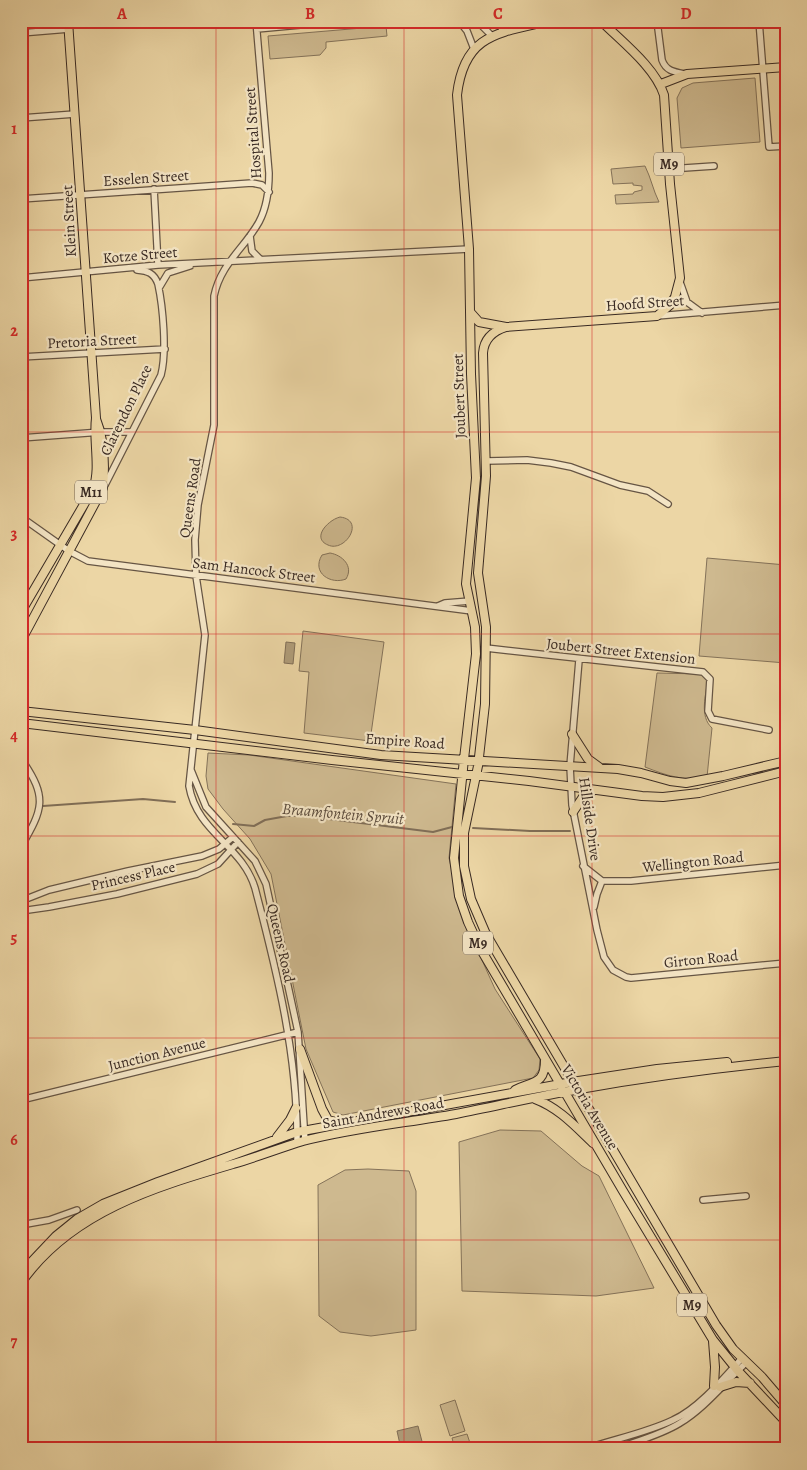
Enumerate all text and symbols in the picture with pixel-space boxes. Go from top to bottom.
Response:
text: A [116,3,128,25]
text: B [305,3,315,25]
text: C [493,3,503,25]
text: D [680,3,692,25]
street label: Hospital Street [240,86,266,180]
text: 1 [11,118,17,140]
road number: M9 [654,152,684,175]
street label: Esselen Street [102,165,190,191]
street label: Klein Street [57,184,81,258]
street label: Kotze Street [102,242,178,268]
street label: Hoofd Street [605,290,685,316]
text: 2 [10,320,18,342]
street label: Pretoria Street [47,329,137,353]
street label: Joubert Street [448,353,470,439]
street label: Clarendon Place [95,361,157,459]
street label: Queens Road [174,456,206,539]
road number: M11 [75,481,107,504]
text: 3 [11,523,18,545]
street label: Sam Hancock Street [191,553,317,587]
street label: Joubert Street Extension [546,633,696,669]
text: 4 [10,725,18,747]
street label: Empire Road [365,728,446,754]
street label: Hillside Drive [574,776,606,862]
water label: Braamfontein Spruit [281,798,406,830]
street label: Wellington Road [640,847,746,877]
street label: Princess Place [89,857,177,895]
street label: Queens Road [262,902,300,985]
text: 5 [11,927,18,949]
road number: M9 [463,931,493,954]
street label: Girton Road [663,945,740,973]
street label: Junction Avenue [106,1032,208,1076]
street label: Victoria Avenue [556,1060,623,1154]
street label: Saint Andrews Road [321,1092,446,1134]
text: 6 [10,1129,18,1151]
road number: M9 [677,1294,707,1316]
text: 7 [11,1331,18,1353]

